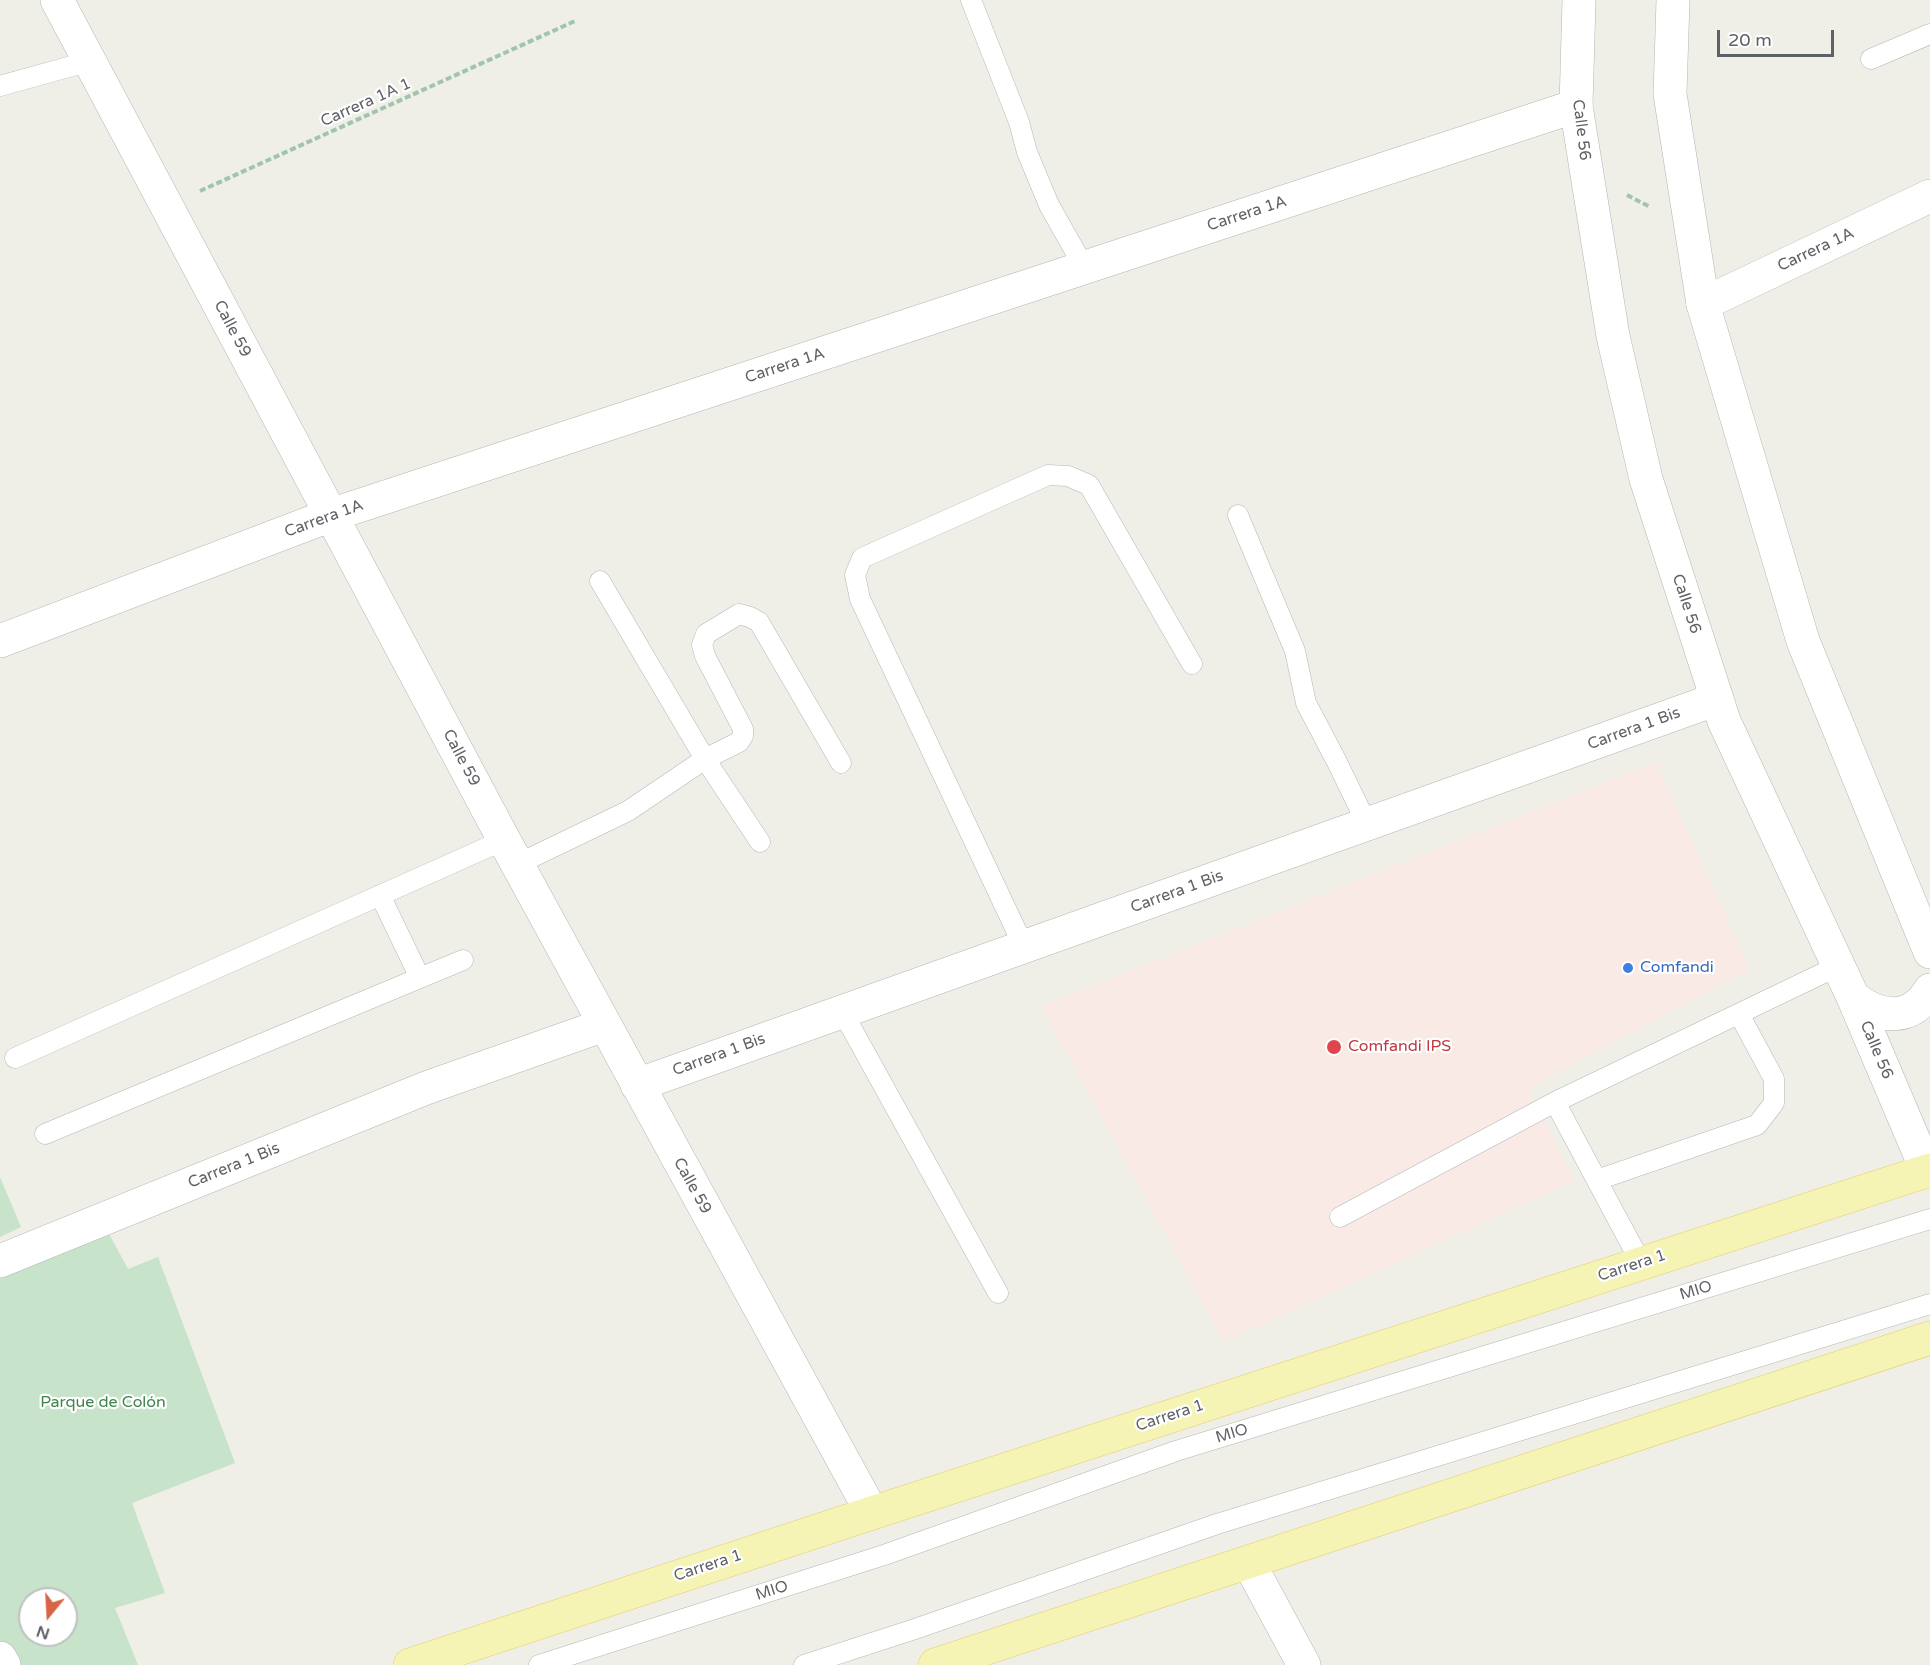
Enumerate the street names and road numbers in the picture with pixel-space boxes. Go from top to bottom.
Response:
street label: Carrera 1A 1 [318,75,414,131]
street label: Calle 56 [1568,98,1594,162]
street label: Carrera 1A [1205,192,1289,236]
street label: Carrera 1A [1775,224,1857,276]
street label: Calle 59 [209,297,255,361]
street label: Carrera 1A [743,344,827,388]
street label: Carrera 1A [282,496,366,542]
street label: Calle 56 [1667,572,1705,636]
street label: Carrera 1 Bis [1585,703,1683,755]
street label: Calle 59 [438,726,484,790]
street label: Carrera 1 Bis [1128,866,1226,918]
street label: Calle 56 [1855,1018,1897,1082]
street label: Carrera 1 Bis [670,1029,768,1081]
street label: Carrera 1 Bis [185,1139,283,1193]
street label: Calle 59 [669,1154,715,1218]
street label: Carrera 1 [1596,1246,1668,1286]
street label: MIO [1677,1277,1715,1305]
street label: Carrera 1 [1134,1396,1206,1436]
street label: MIO [1213,1420,1251,1448]
street label: Carrera 1 [672,1546,744,1586]
street label: MIO [753,1577,791,1605]

